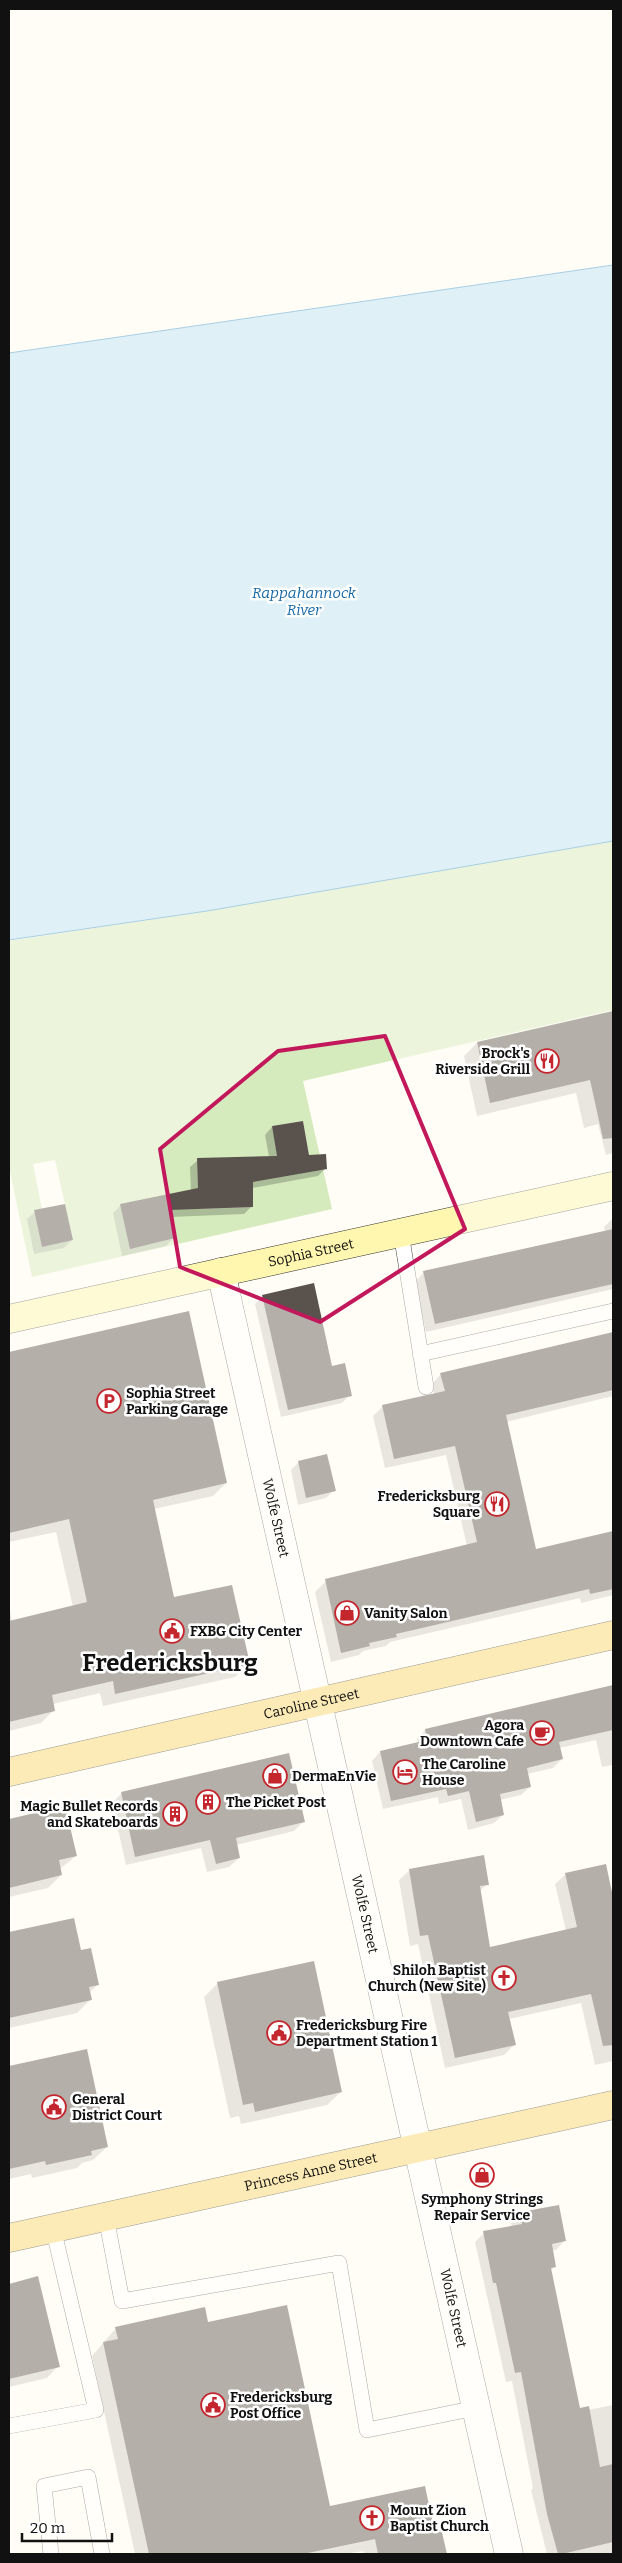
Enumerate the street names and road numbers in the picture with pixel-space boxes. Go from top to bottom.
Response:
street label: Sophia Street [266,1235,355,1270]
street label: Wolfe Street [259,1477,293,1559]
street label: Caroline Street [262,1684,361,1723]
street label: Wolfe Street [348,1873,382,1955]
street label: Princess Anne Street [243,2149,379,2194]
street label: Wolfe Street [437,2267,471,2349]

